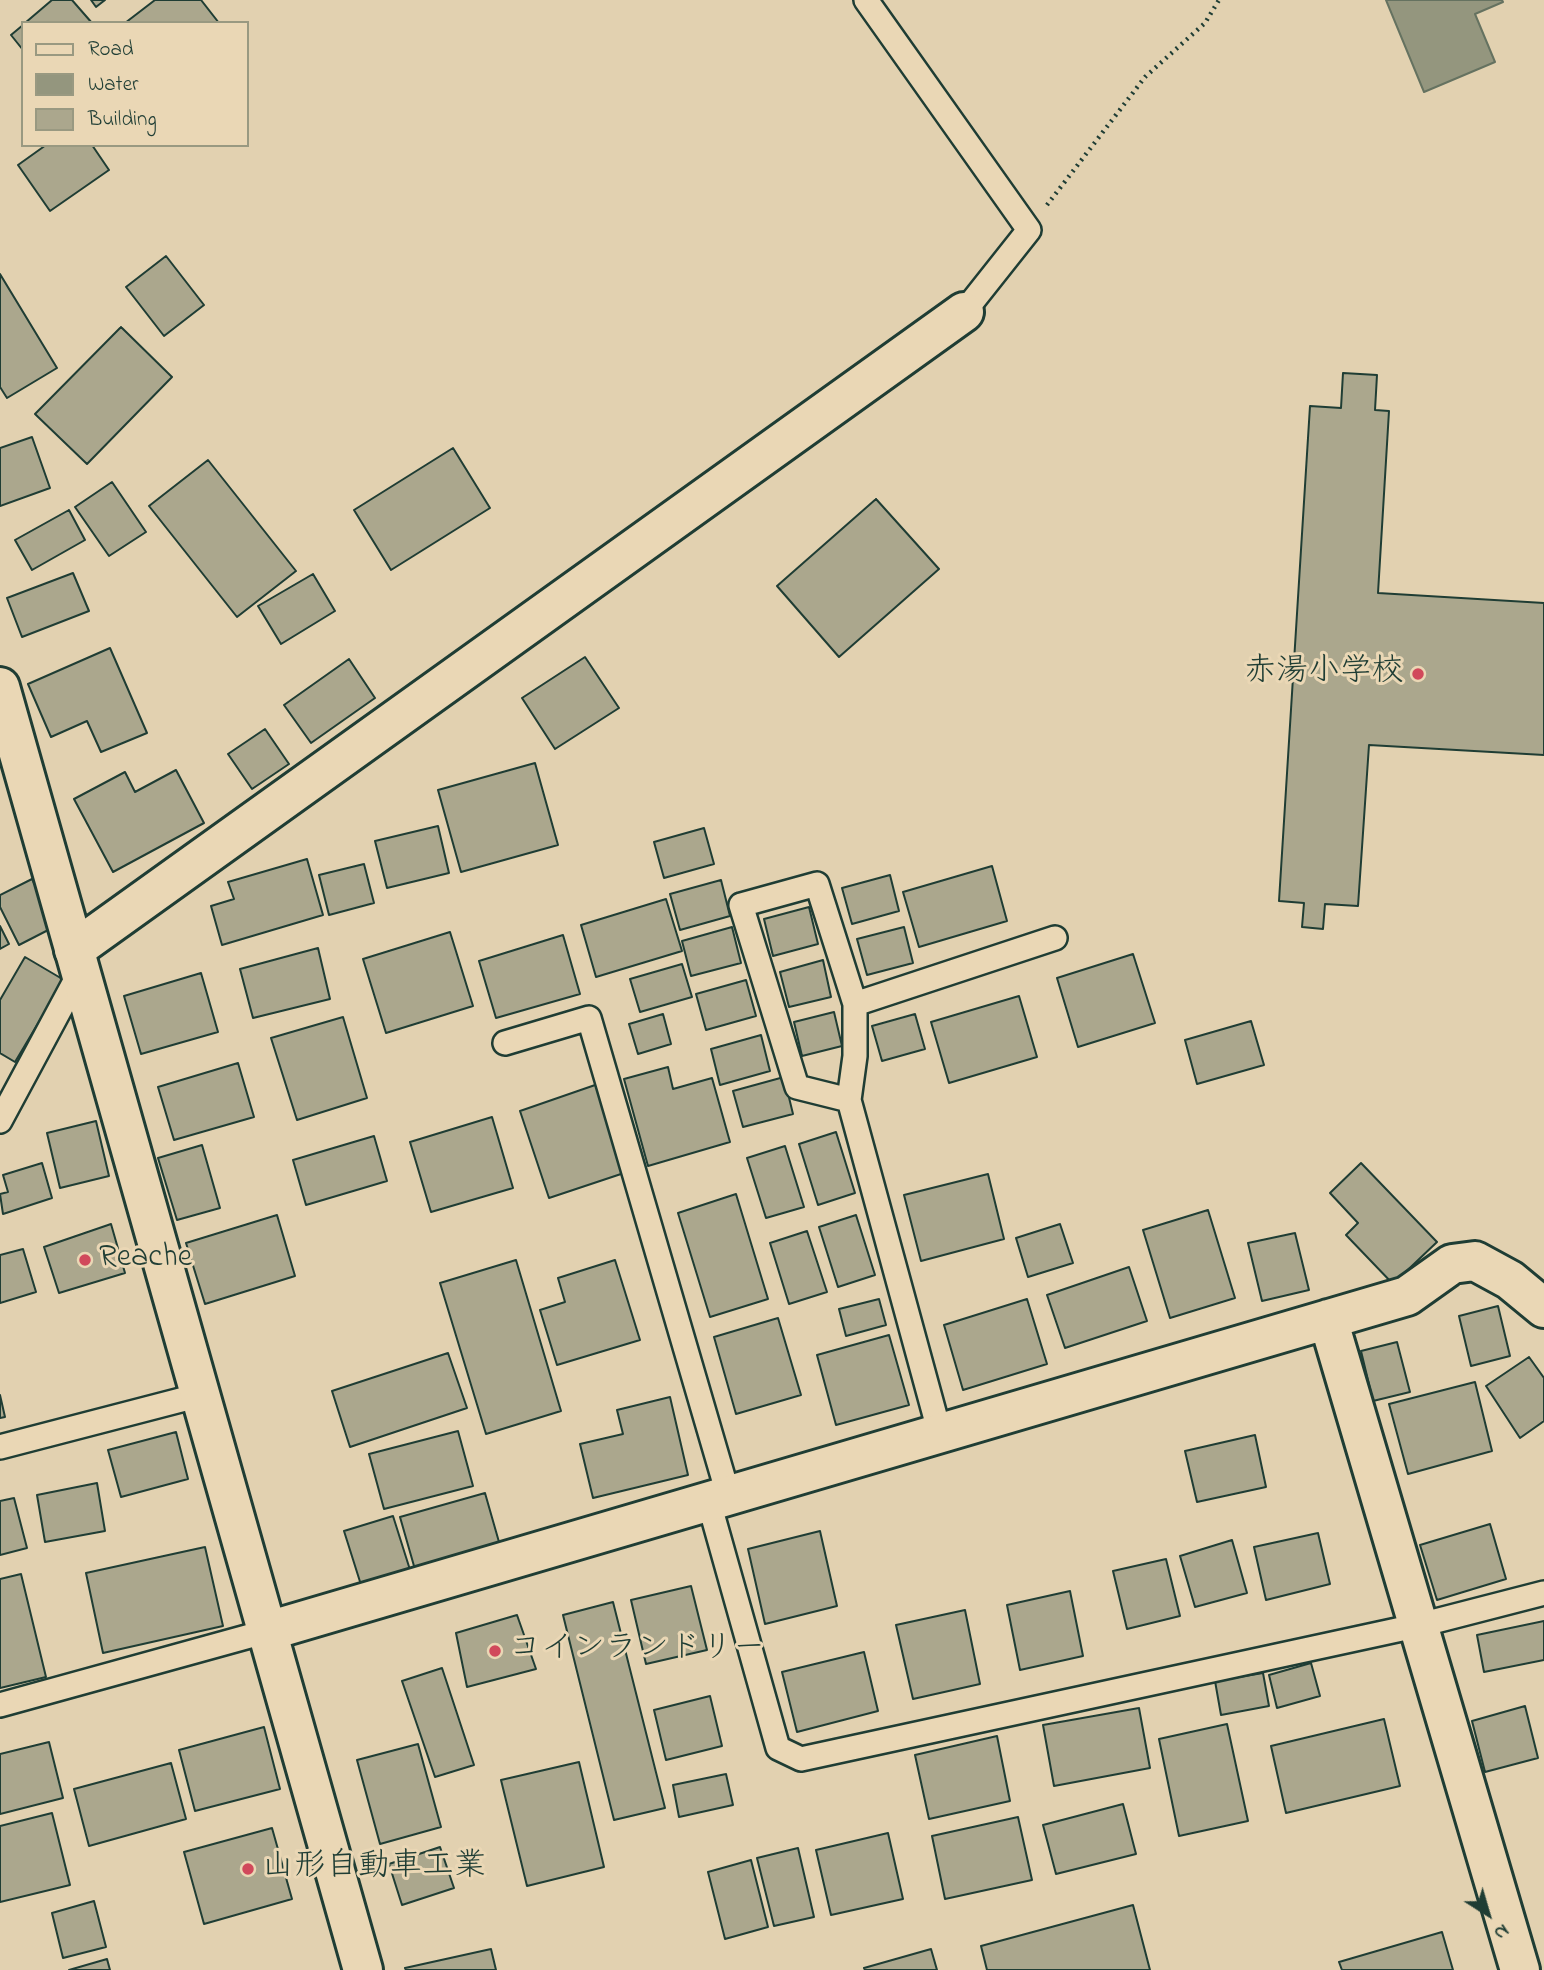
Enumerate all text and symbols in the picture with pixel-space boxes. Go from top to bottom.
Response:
legend [21,21,248,147]
text: Road [88,35,134,65]
text: Water [88,70,139,100]
text: Building [88,105,157,135]
place label: 赤湯小学校 [1244,655,1404,693]
marker: 赤湯小学校 [1410,666,1426,682]
place label: Reache [99,1241,192,1279]
marker: Reache [77,1252,93,1268]
place label: コインランドリー [509,1632,765,1670]
marker: コインランドリー [487,1643,503,1659]
place label: 山形自動車工業 [262,1850,486,1888]
marker: 山形自動車工業 [240,1861,256,1877]
north arrow [1453,1879,1523,1949]
text: N [1488,1917,1514,1946]

